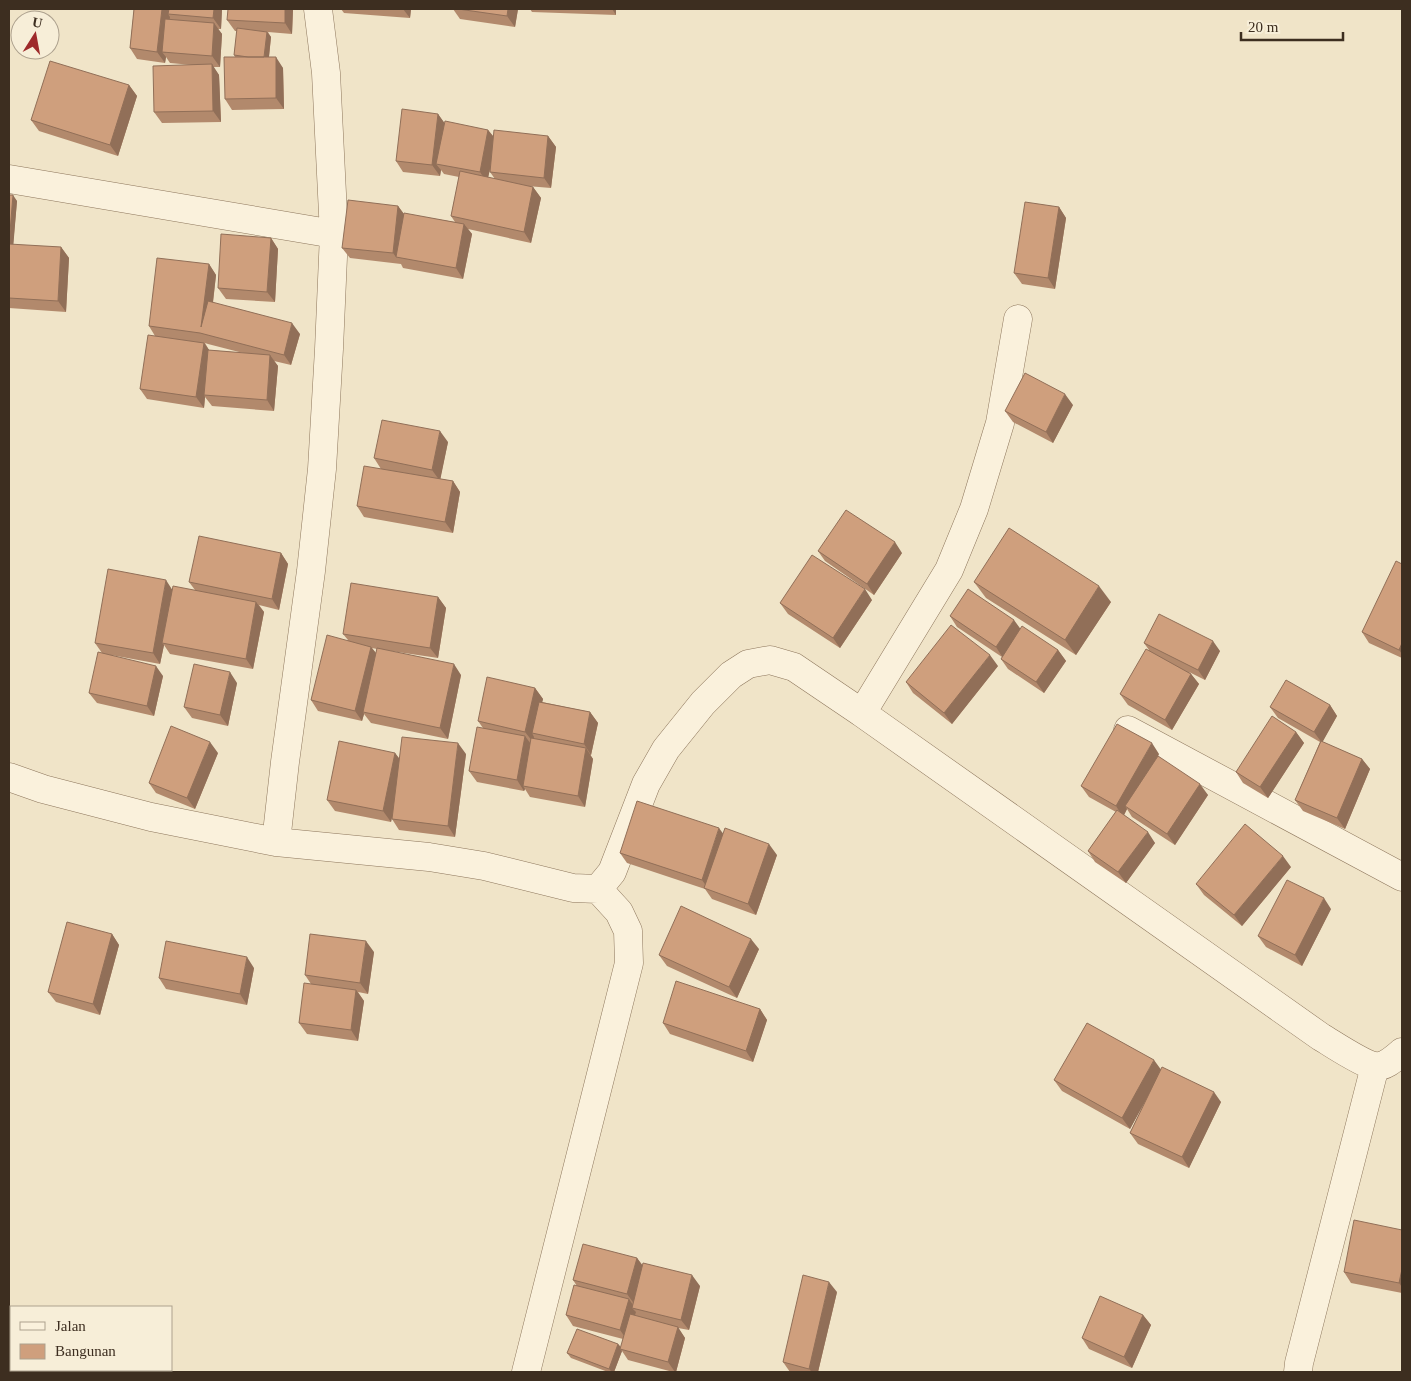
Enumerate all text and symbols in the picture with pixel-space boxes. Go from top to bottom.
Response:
north arrow [10,10,60,60]
scale bar [1241,10,1344,42]
text: U [31,14,44,31]
text: 20 m [1248,19,1279,35]
legend [10,1306,172,1371]
text: Jalan [55,1318,86,1334]
text: Bangunan [55,1343,116,1359]

